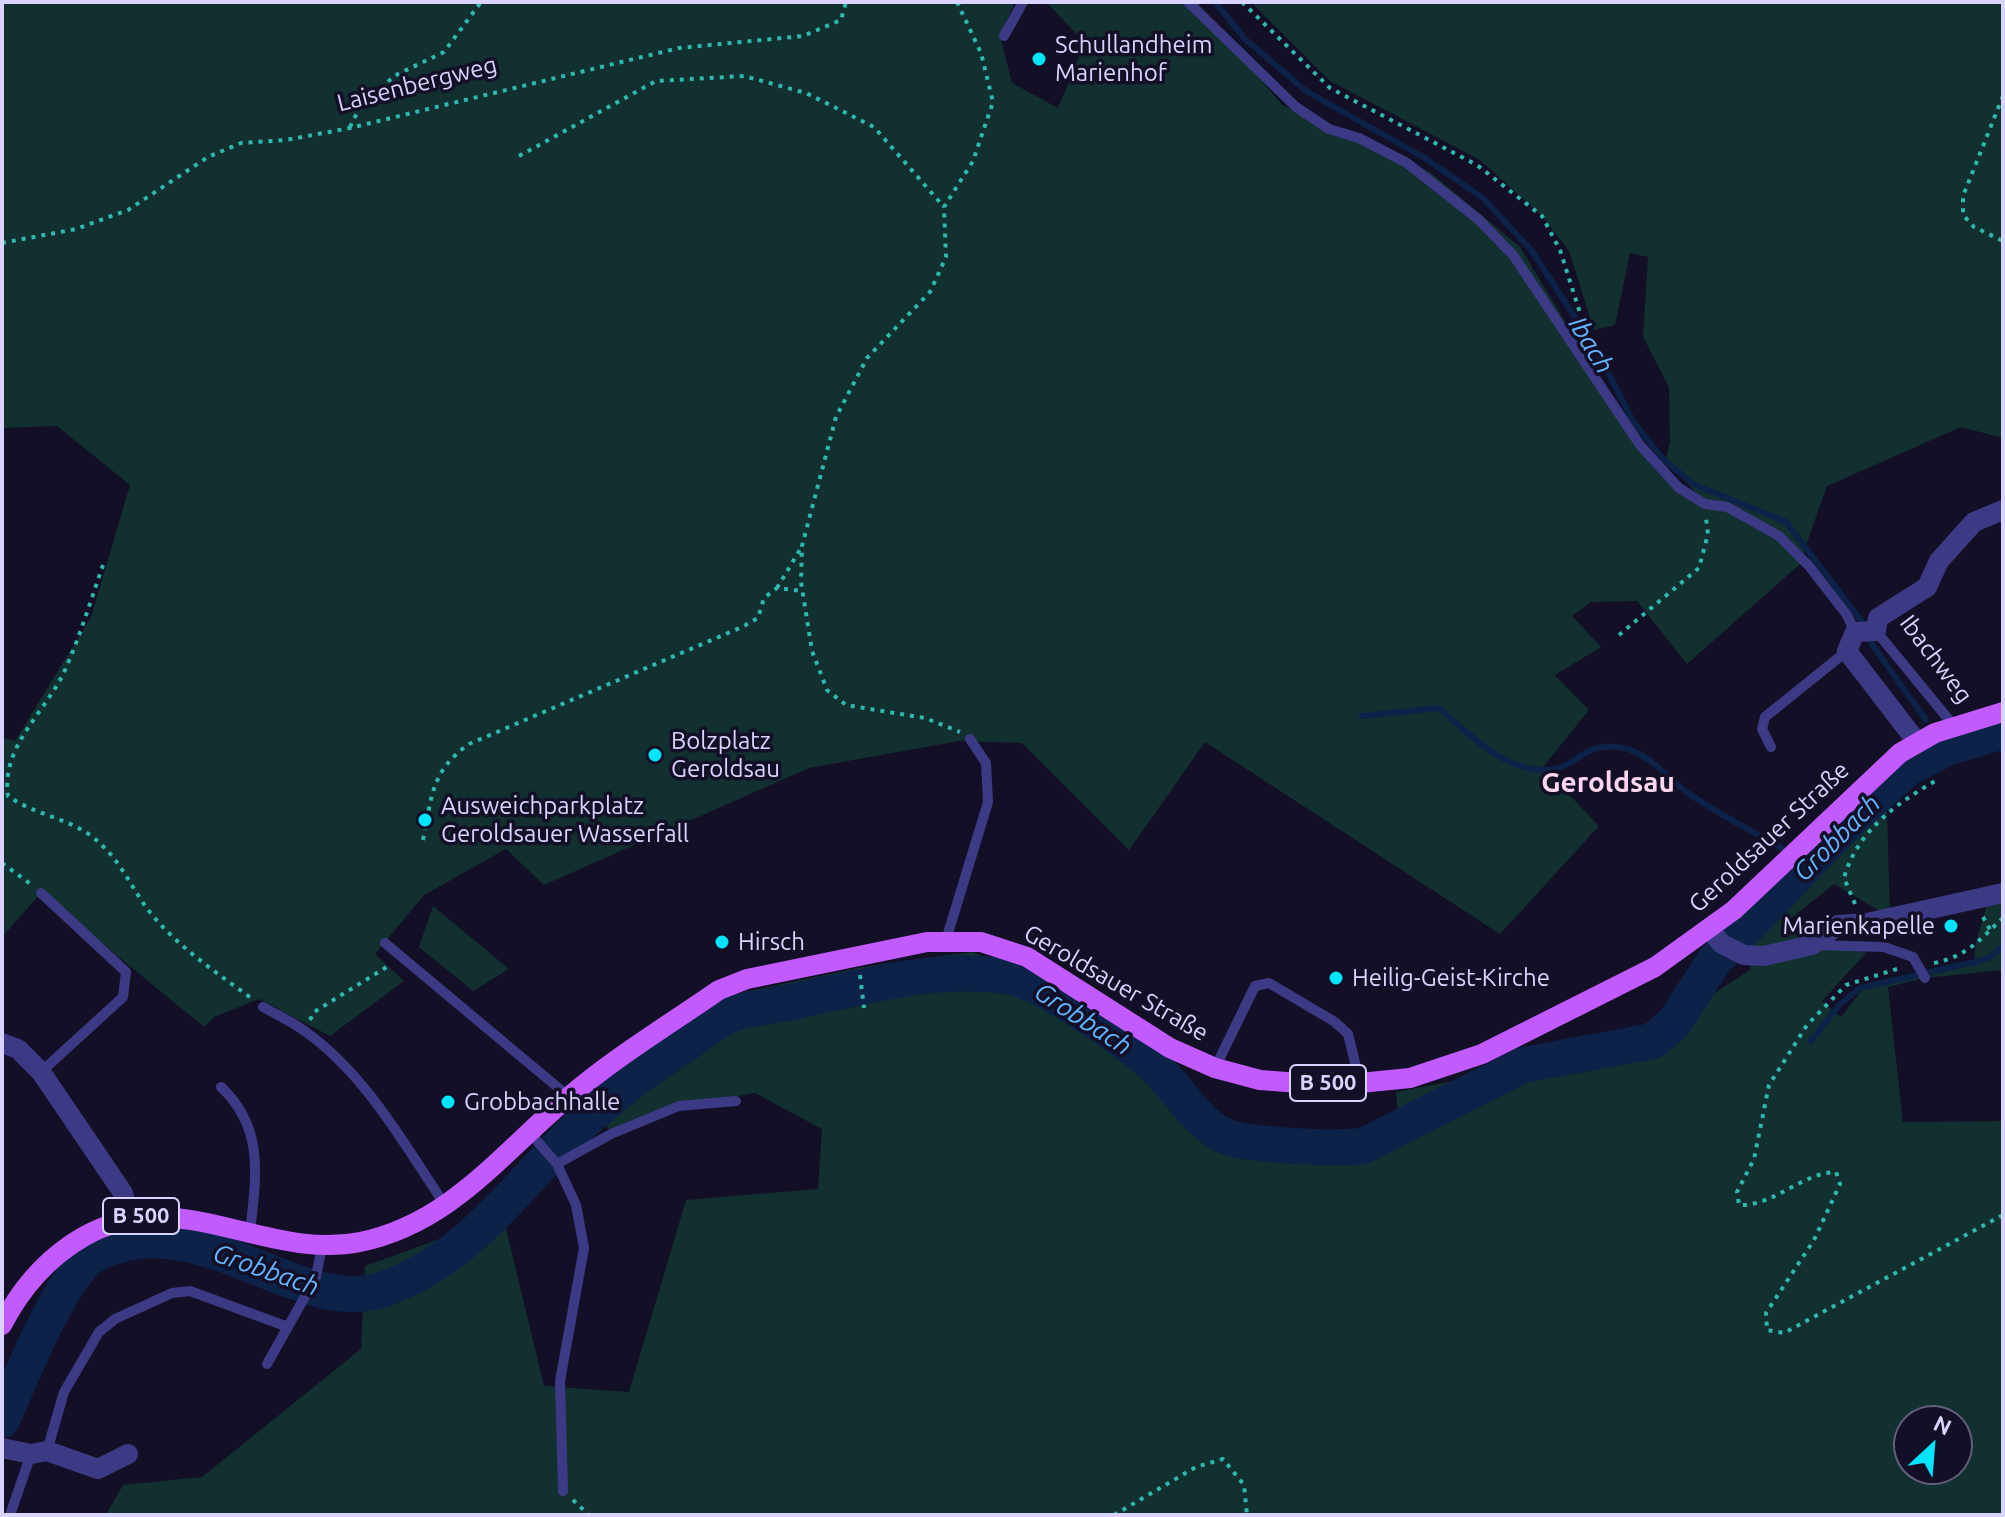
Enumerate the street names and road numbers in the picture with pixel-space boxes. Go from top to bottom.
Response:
street label: Laisenbergweg [334,50,500,118]
street label: Ibachweg [1894,609,1978,709]
street label: Geroldsauer Straße [1683,756,1855,918]
street label: Geroldsauer Straße [1019,919,1213,1047]
road number: B 500 [1290,1065,1366,1101]
road number: B 500 [103,1198,179,1234]

